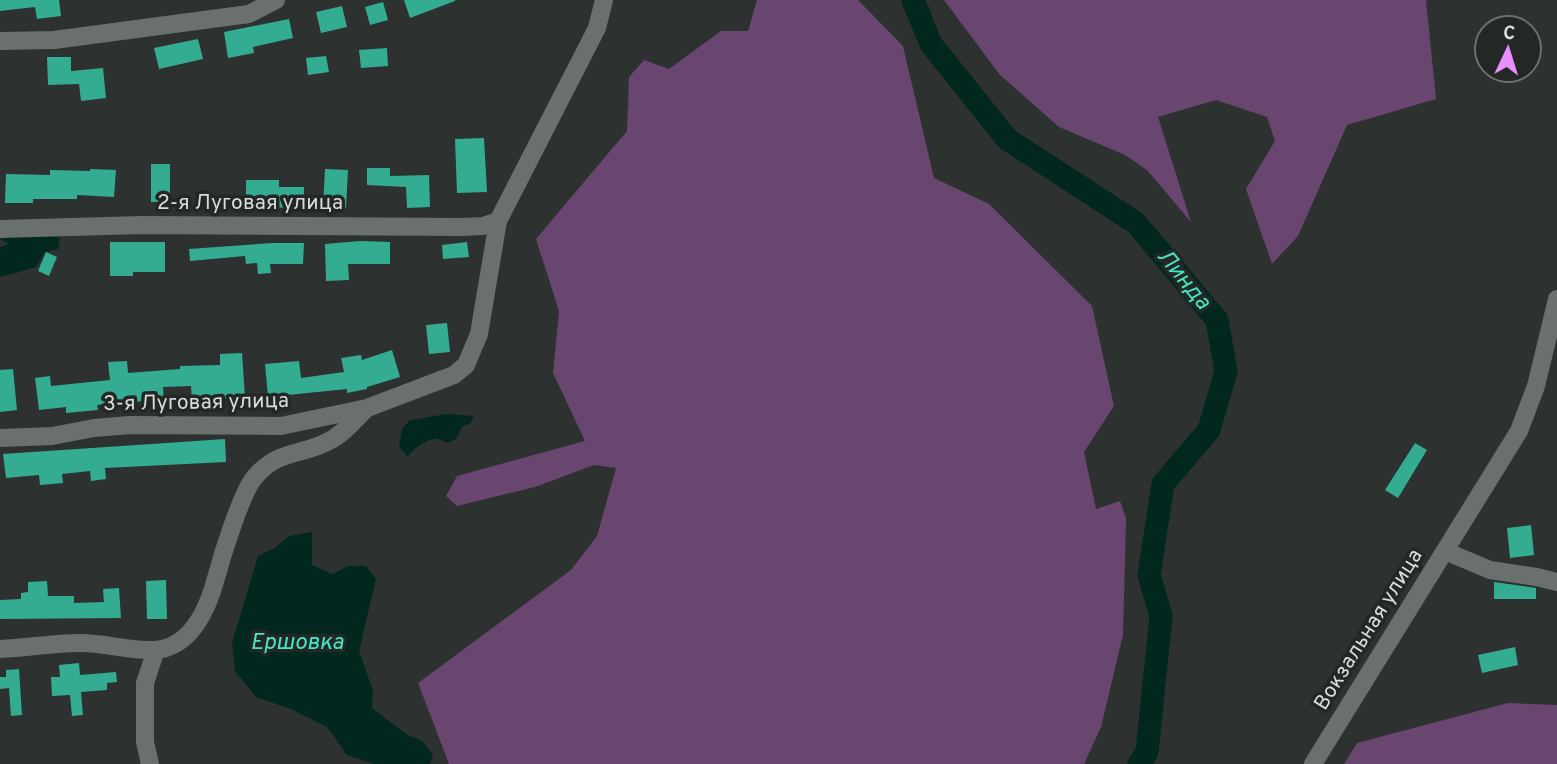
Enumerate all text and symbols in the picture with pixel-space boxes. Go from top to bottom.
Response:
north arrow [1473,14,1543,84]
text: С [1502,22,1516,46]
street label: 2-я Луговая улица [157,190,343,217]
water label: Линда [1150,244,1216,317]
street label: 3-я Луговая улица [103,388,289,418]
street label: Вокзальная улица [1309,544,1429,716]
water label: Ершовка [250,629,344,658]

